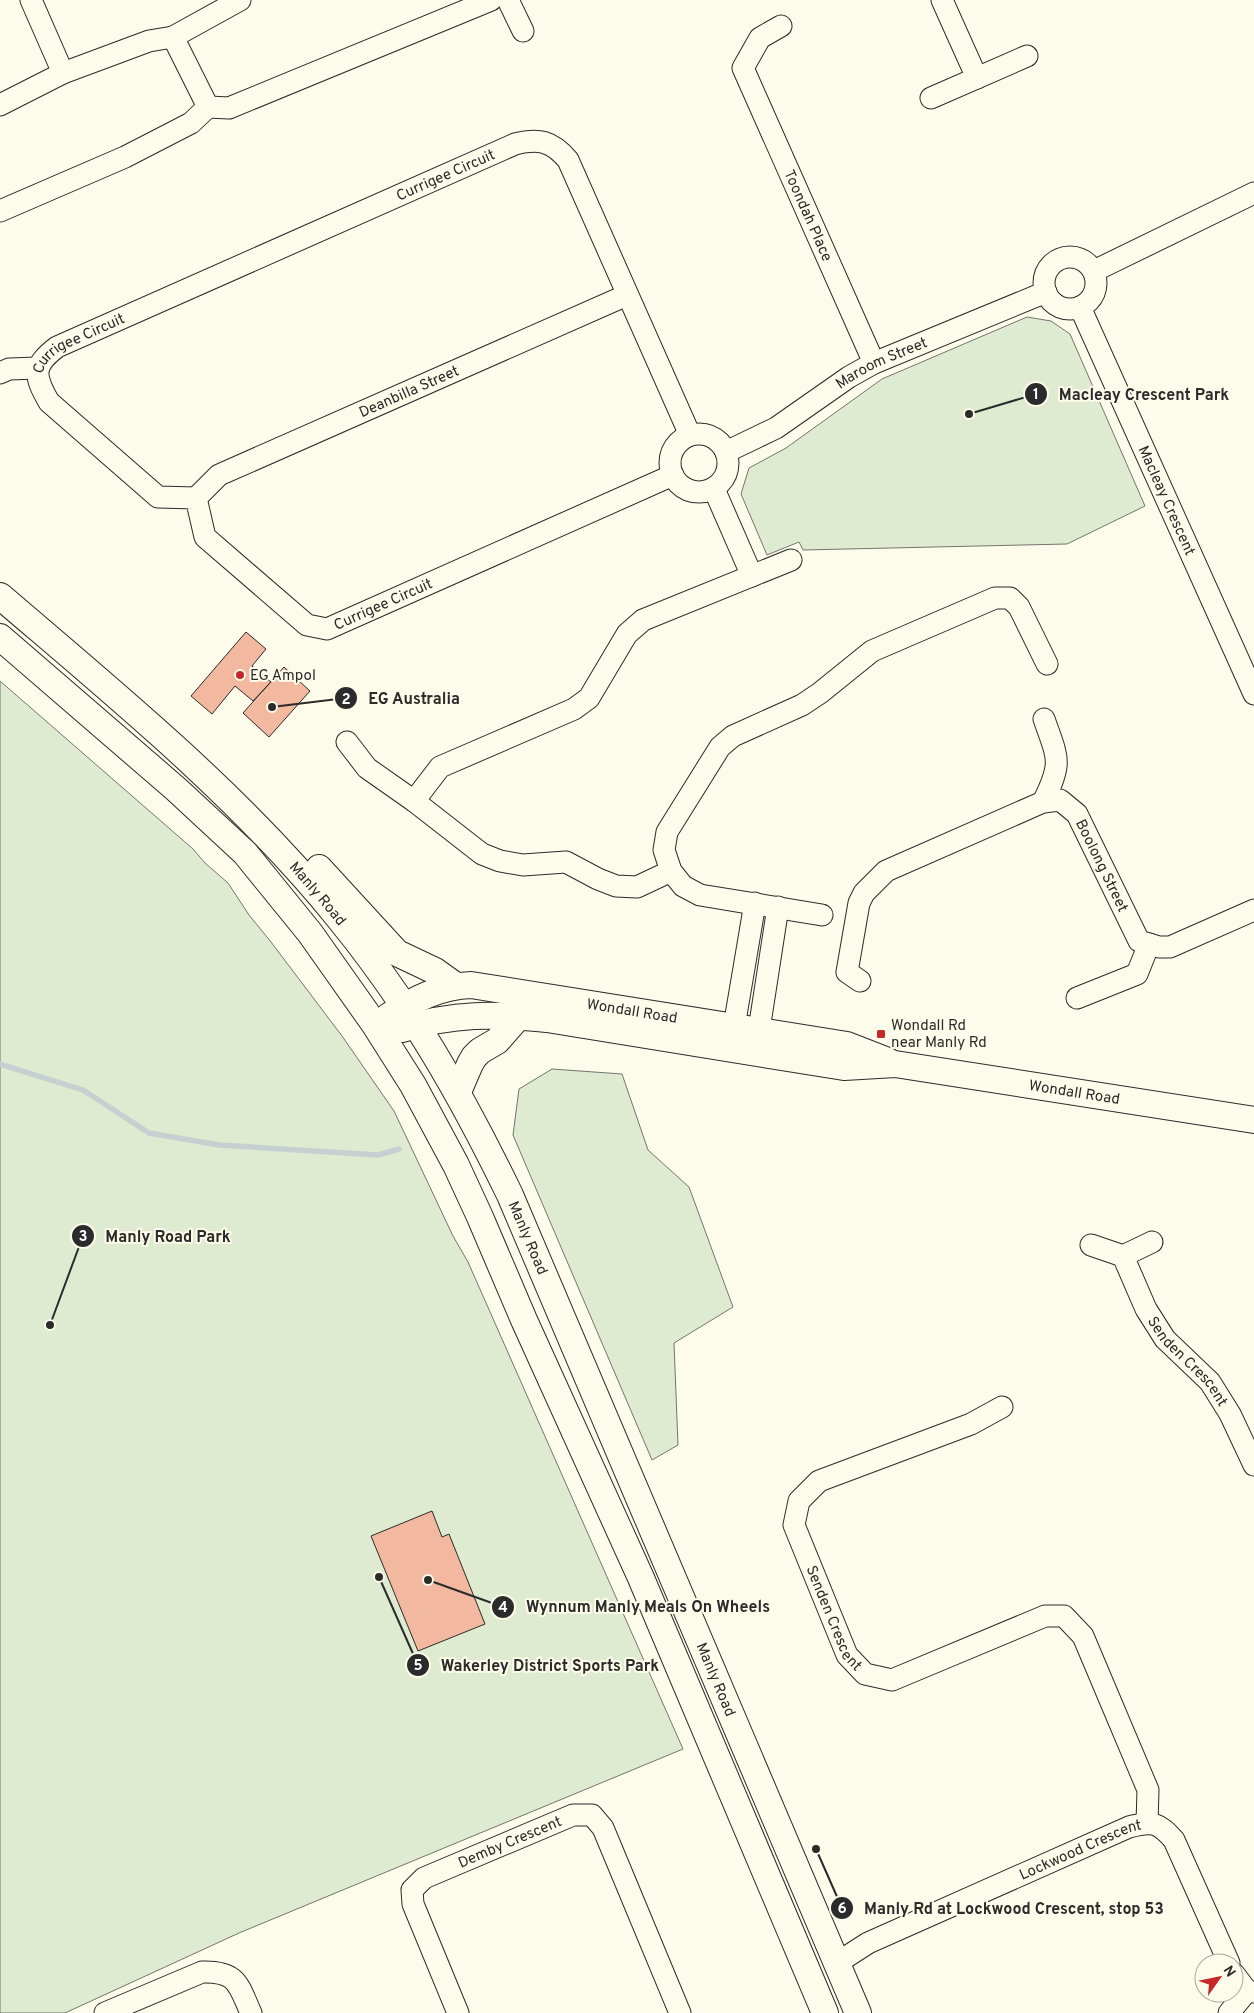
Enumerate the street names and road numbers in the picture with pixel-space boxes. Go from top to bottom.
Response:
street label: Currigee Circuit [394,146,498,206]
street label: Toondah Place [778,167,836,265]
street label: Currigee Circuit [30,310,128,376]
street label: Maroom Street [833,334,931,394]
street label: Deanbilla Street [356,362,462,423]
street label: Macleay Crescent [1133,443,1198,559]
street label: Currigee Circuit [331,575,436,636]
street label: Boolong Street [1070,816,1131,916]
street label: Manly Road [284,859,350,930]
street label: Wondall Road [585,996,679,1029]
street label: Wondall Road [1027,1077,1121,1110]
street label: Manly Road [503,1199,551,1278]
street label: Senden Crescent [1142,1313,1231,1410]
street label: Senden Crescent [801,1563,865,1676]
street label: Manly Road [691,1640,739,1720]
street label: Demby Crescent [456,1813,565,1873]
street label: Lockwood Crescent [1017,1816,1143,1886]

